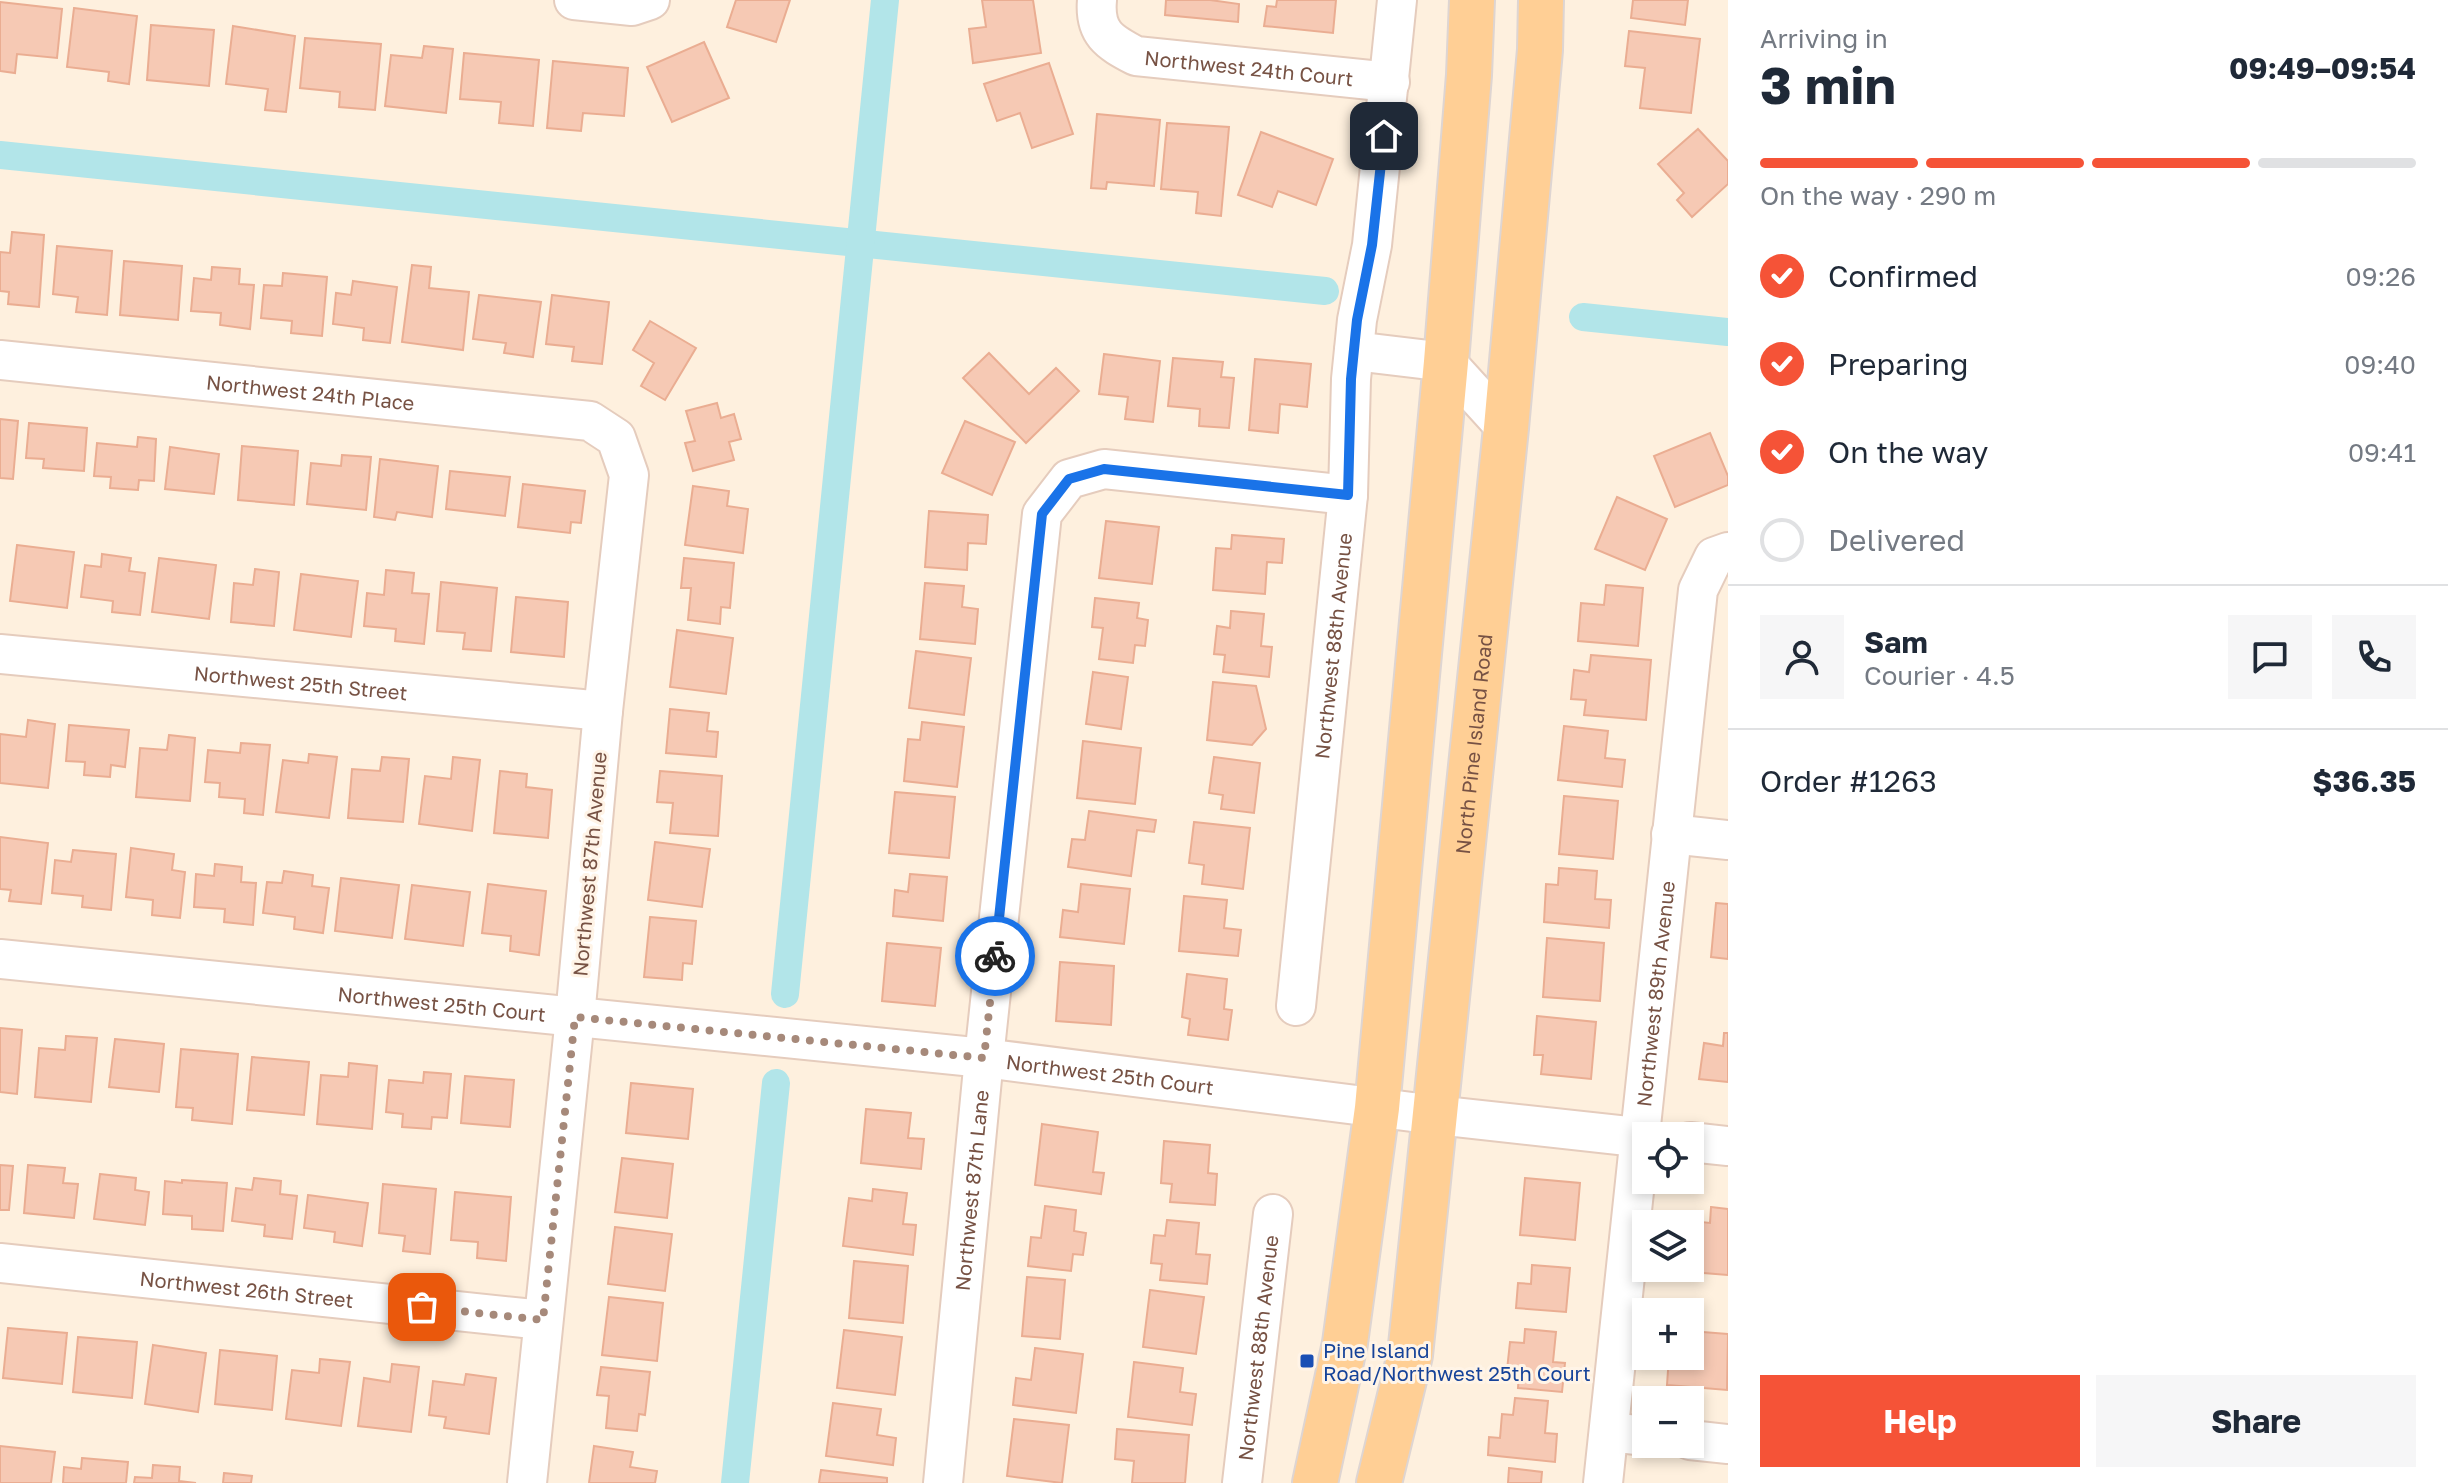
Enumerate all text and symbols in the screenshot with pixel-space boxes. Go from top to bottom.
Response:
text: Arriving in [1760,23,1888,54]
street label: Northwest 24th Court [1143,45,1355,90]
text: 09:49–09:54 [2229,50,2416,86]
text: 3 min [1760,53,1896,115]
pin [1350,102,1418,170]
icon: home [1362,114,1406,158]
text: On the way · 290 m [1760,180,1996,211]
icon: check [1760,254,1804,298]
text: Confirmed [1828,258,1978,294]
text: 09:26 [2346,261,2416,292]
icon: check [1760,342,1804,386]
text: Preparing [1828,346,1969,382]
text: 09:40 [2344,349,2416,380]
street label: Northwest 24th Place [205,369,416,415]
icon: check [1760,430,1804,474]
text: On the way [1828,434,1988,470]
text: 09:41 [2348,437,2416,468]
text: Delivered [1828,522,1965,558]
street label: Northwest 88th Avenue [1309,532,1356,760]
button: person [1760,615,1844,699]
button: chat [2228,615,2312,699]
button: phone [2332,615,2416,699]
text: Sam [1864,624,1928,660]
street label: North Pine Island Road [1450,633,1497,855]
street label: Northwest 25th Street [193,660,409,704]
text: Courier · 4.5 [1864,660,2015,691]
street label: Northwest 87th Avenue [567,751,611,977]
text: Order #1263 [1760,763,1937,799]
text: $36.35 [2312,763,2416,799]
street label: Northwest 89th Avenue [1631,880,1679,1108]
courier [955,916,1035,996]
icon: bike [973,934,1017,978]
street label: Northwest 25th Court [337,981,547,1026]
street label: Northwest 25th Court [1005,1049,1215,1099]
street label: Northwest 87th Lane [950,1089,993,1292]
map controls [1632,1122,1704,1458]
button: locate [1632,1122,1704,1194]
button: layers [1632,1210,1704,1282]
street label: Northwest 88th Avenue [1233,1234,1282,1462]
street label: Northwest 26th Street [138,1266,355,1312]
pin [388,1273,456,1341]
icon: bag [400,1285,444,1329]
button: + [1632,1298,1704,1370]
place label: Pine Island Road/Northwest 25th Court [1323,1338,1591,1385]
marker: Pine Island Road/Northwest 25th Court [1298,1352,1316,1370]
button: Help [1760,1375,2080,1467]
button: Share [2096,1375,2416,1467]
button: − [1632,1386,1704,1458]

